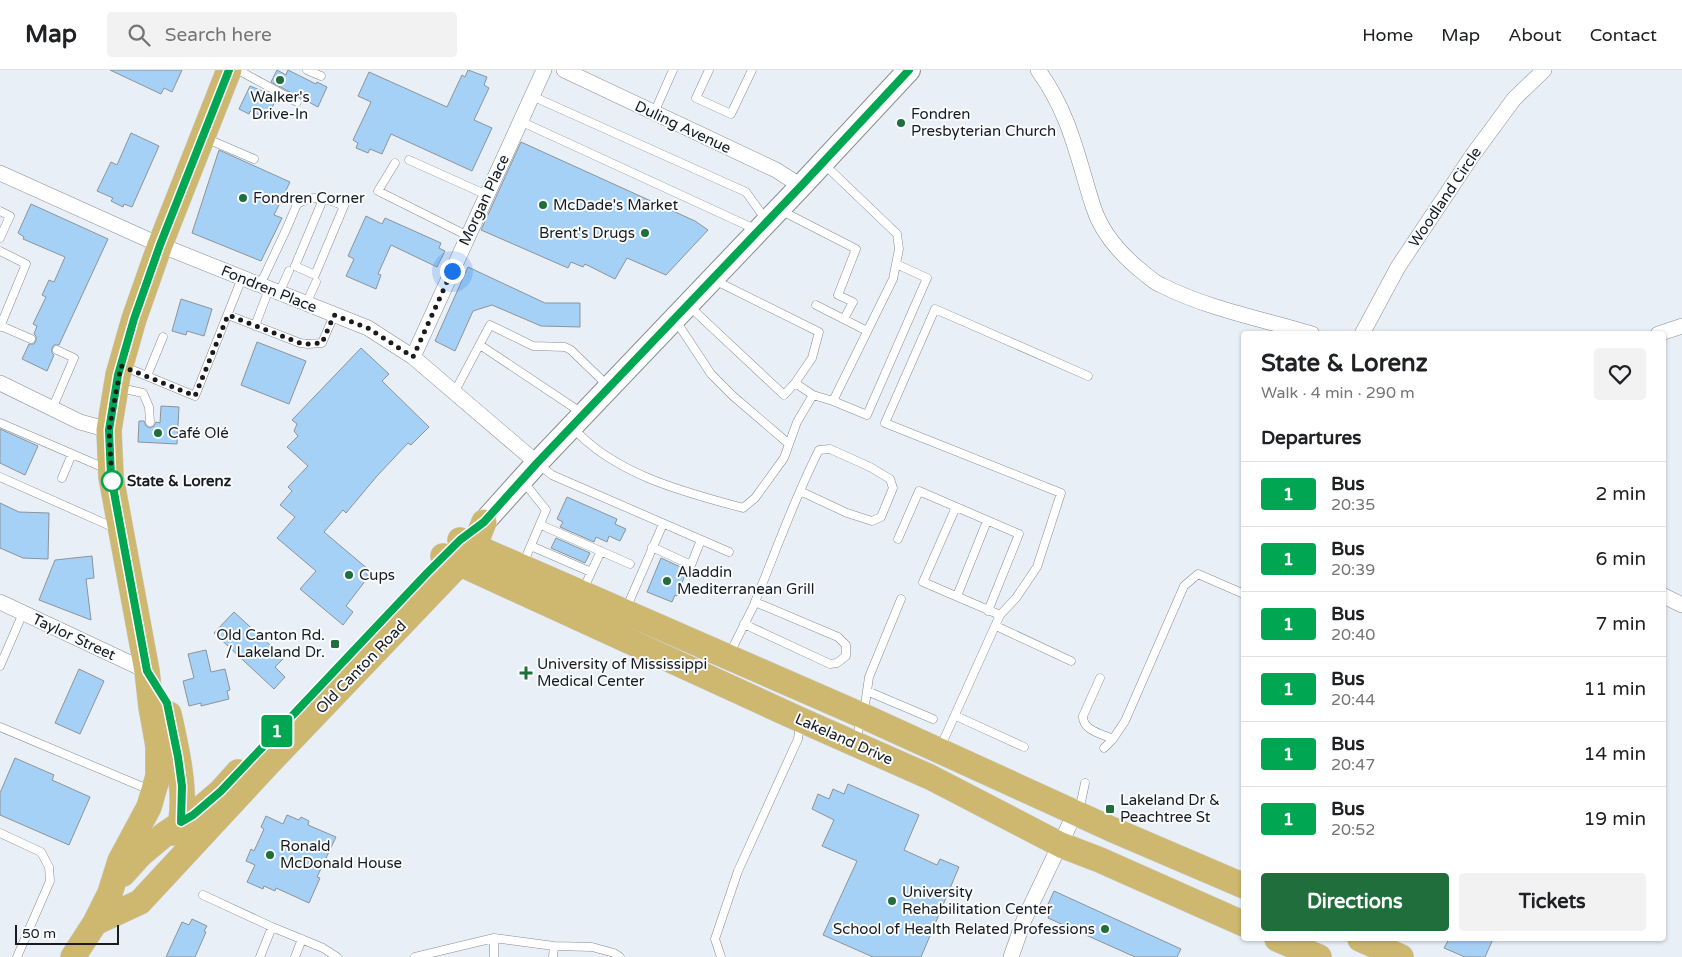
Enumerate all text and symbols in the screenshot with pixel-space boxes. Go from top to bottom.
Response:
search box [107,12,457,57]
text: Map [25,20,77,49]
icon: search [125,21,153,49]
text: Search here [165,24,272,46]
text: Home [1362,24,1413,46]
text: Map [1441,24,1480,46]
text: About [1508,24,1562,46]
text: Contact [1590,24,1657,46]
marker: Walker's Drive-In [274,74,286,86]
place label: Walker's Drive-In [250,88,310,123]
street label: Duling Avenue [632,97,734,157]
place label: Fondren Presbyterian Church [911,105,1056,140]
marker: Fondren Presbyterian Church [895,117,907,129]
street label: Woodland Circle [1405,144,1485,250]
street label: Morgan Place [455,152,513,248]
place label: Fondren Corner [253,189,365,207]
marker: Fondren Corner [237,192,249,204]
place label: McDade's Market [553,196,678,214]
marker: McDade's Market [537,199,549,211]
place label: Brent's Drugs [539,224,635,242]
marker: Brent's Drugs [639,227,651,239]
your location [440,259,465,284]
street label: Fondren Place [218,262,320,316]
button: heart [1594,348,1646,400]
text: State & Lorenz [1261,349,1428,378]
text: Walk · 4 min · 290 m [1261,383,1415,403]
place label: Café Olé [168,424,229,442]
marker: Café Olé [152,427,164,439]
text: Departures [1261,427,1361,449]
marker: State & Lorenz [101,470,123,492]
place label: State & Lorenz [127,472,232,490]
text: Bus [1331,473,1365,495]
text: 1 [1283,483,1294,505]
text: 2 min [1595,483,1646,505]
text: 20:35 [1331,495,1375,515]
text: Bus [1331,538,1365,560]
text: 1 [1283,548,1294,570]
text: 6 min [1595,548,1646,570]
text: 20:39 [1331,560,1375,580]
place label: Aladdin Mediterranean Grill [677,563,814,598]
place label: Cups [359,566,395,584]
marker: Cups [343,569,355,581]
marker: Aladdin Mediterranean Grill [661,575,673,587]
text: Bus [1331,603,1365,625]
street label: Taylor Street [30,610,119,664]
text: 1 [1283,613,1294,635]
text: 7 min [1595,613,1646,635]
street label: Old Canton Road [312,617,410,717]
text: 20:40 [1331,625,1375,645]
place label: Old Canton Rd. / Lakeland Dr. [216,626,325,661]
marker: Old Canton Rd. / Lakeland Dr. [329,638,341,650]
place label: University of Mississippi Medical Center [537,655,707,690]
marker: University of Mississippi Medical Center [519,666,533,680]
text: Bus [1331,668,1365,690]
text: 1 [1283,678,1294,700]
text: 11 min [1583,678,1646,700]
text: 20:44 [1331,690,1375,710]
street label: Lakeland Drive [792,709,896,769]
line badge: 1 [261,715,293,747]
text: 1 [271,720,283,742]
text: Bus [1331,733,1365,755]
text: 1 [1283,743,1294,765]
text: 14 min [1583,743,1646,765]
text: 20:47 [1331,755,1375,775]
place label: Lakeland Dr & Peachtree St [1120,791,1220,826]
text: Bus [1331,798,1365,820]
marker: Lakeland Dr & Peachtree St [1104,803,1116,815]
text: 1 [1283,808,1294,830]
text: 19 min [1583,808,1646,830]
text: 20:52 [1331,820,1375,840]
place label: Ronald McDonald House [280,837,402,872]
marker: Ronald McDonald House [264,849,276,861]
button: Directions [1261,873,1449,931]
button: Tickets [1459,873,1646,931]
place label: University Rehabilitation Center [902,883,1053,918]
marker: University Rehabilitation Center [886,895,898,907]
place label: School of Health Related Professions [833,920,1095,938]
scale bar [15,922,119,945]
marker: School of Health Related Professions [1099,923,1111,935]
text: 50 m [22,925,56,942]

